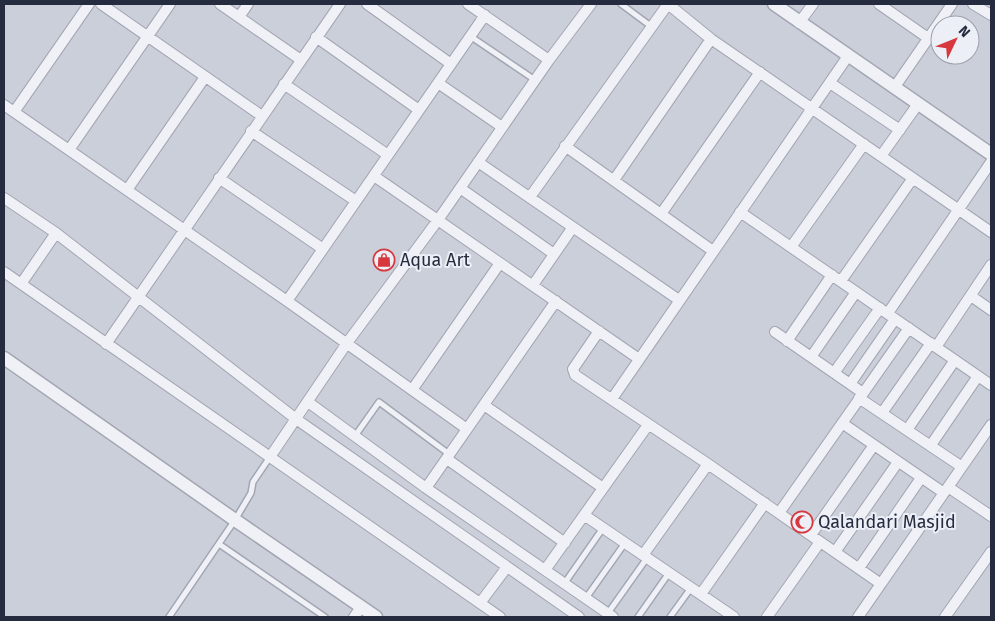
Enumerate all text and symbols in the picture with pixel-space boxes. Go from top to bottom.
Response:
north arrow [930,15,980,65]
text: N [955,22,974,41]
shop icon: Aqua Art [372,248,396,272]
place label: Aqua Art [400,249,470,271]
mosque icon: Qalandari Masjid [790,510,814,534]
place label: Qalandari Masjid [818,511,956,533]

